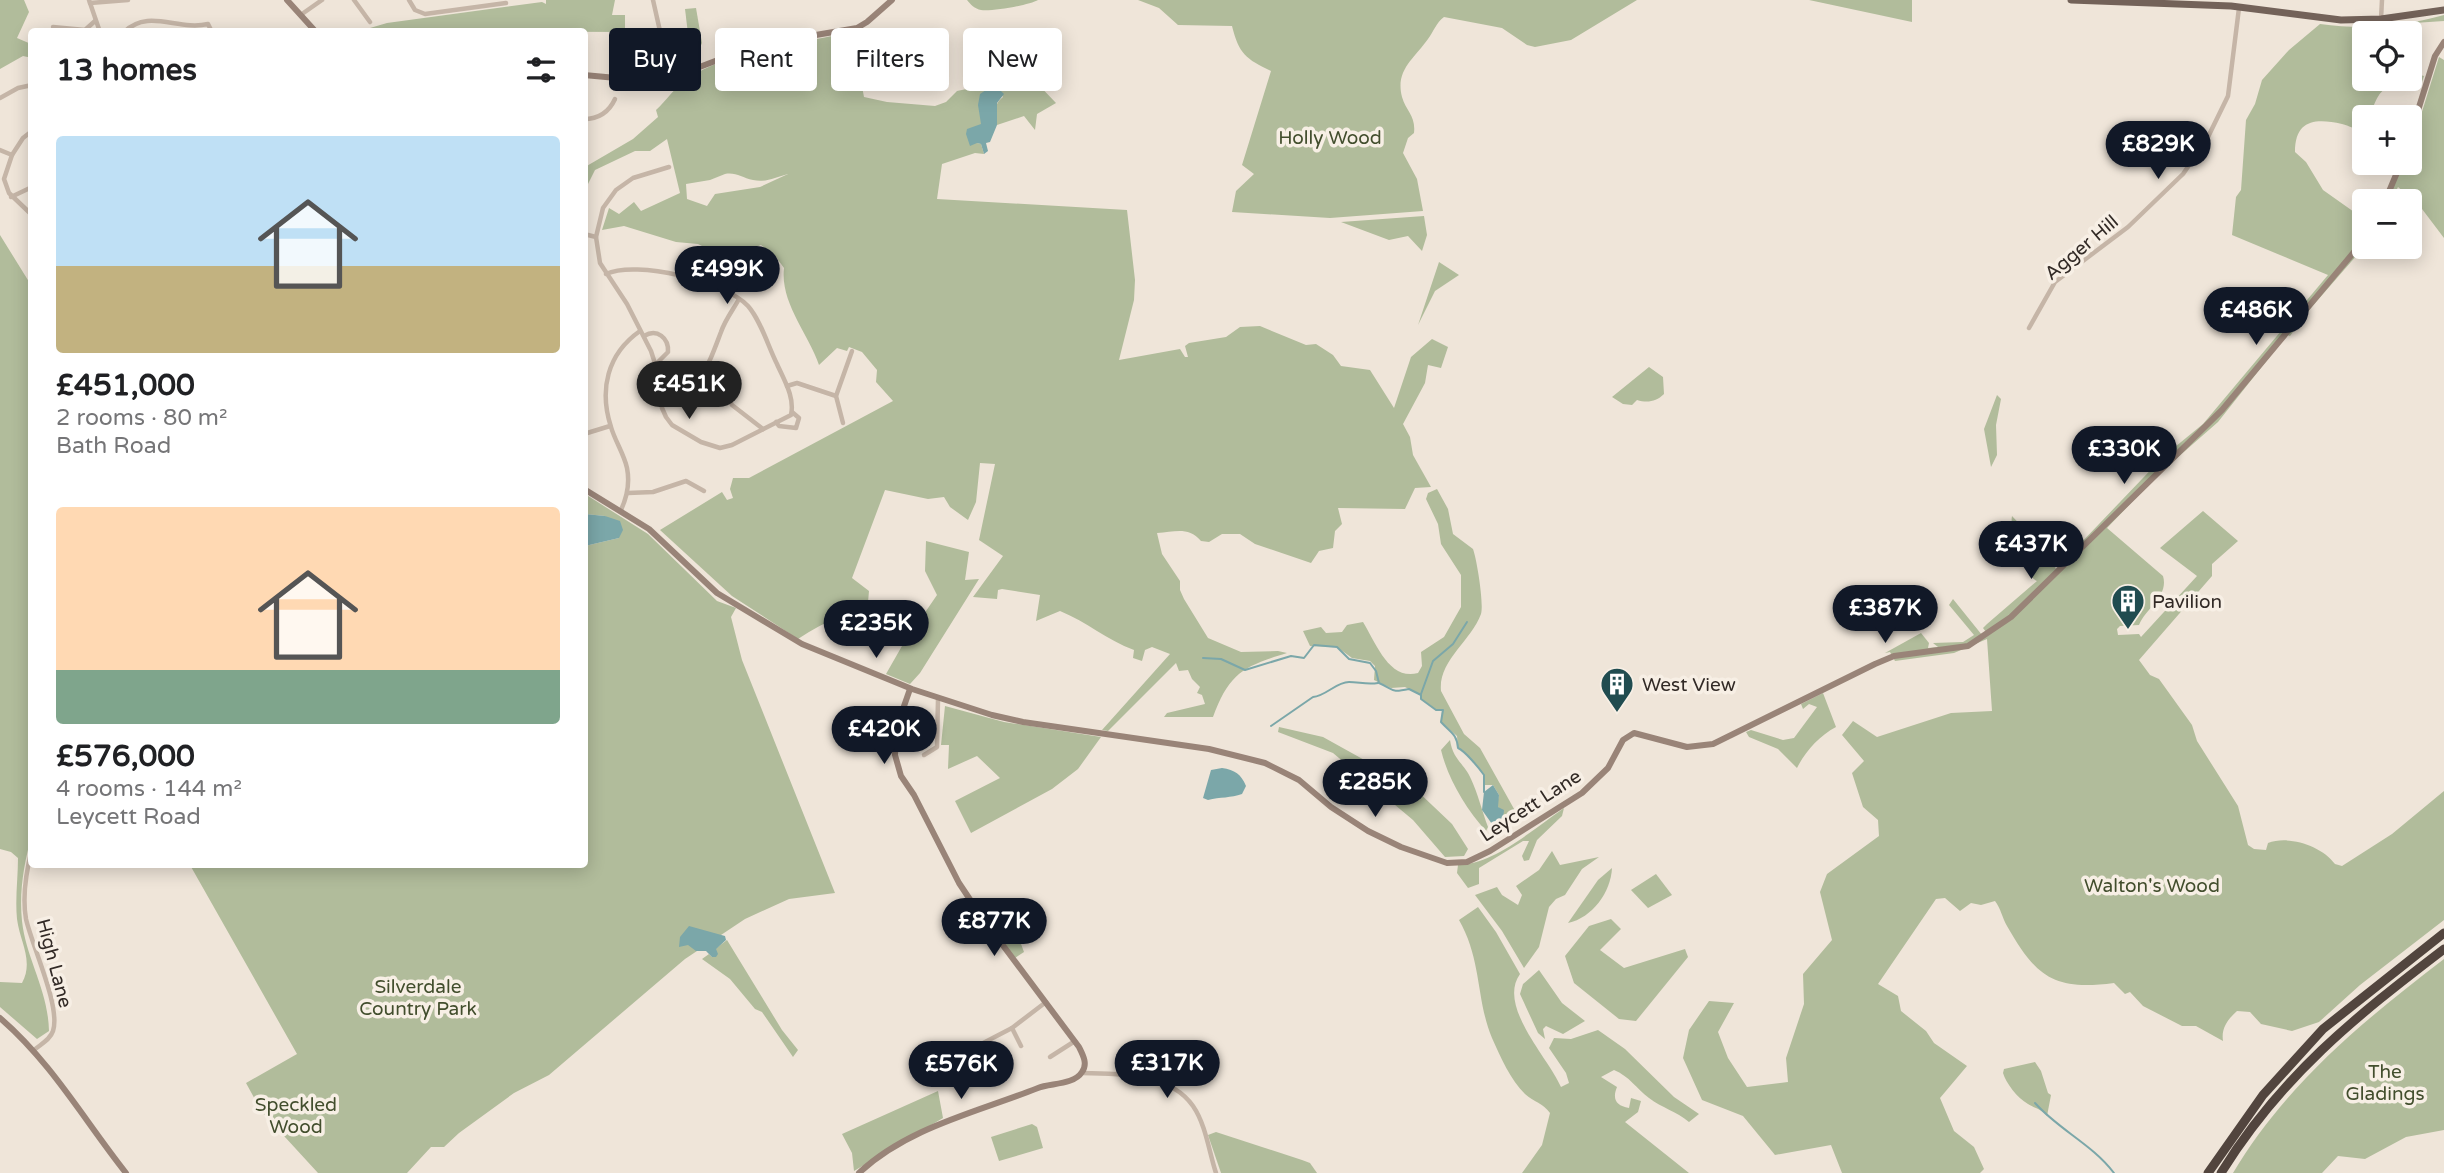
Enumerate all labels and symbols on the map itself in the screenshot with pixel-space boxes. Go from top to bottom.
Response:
pin: £829K [2109,122,2207,181]
park label: Holly Wood [1278,127,1382,149]
street label: Agger Hill [2040,211,2123,285]
pin: £499K [678,246,776,306]
pin: £486K [2207,288,2305,347]
pin: £451K [640,362,738,421]
pin: £330K [2075,426,2173,486]
pin: £437K [1982,522,2080,581]
building icon: Pavilion [2109,582,2147,631]
pin: £387K [1836,586,1934,645]
place label: Pavilion [2152,591,2222,613]
pin: £235K [827,600,925,660]
building icon: West View [1598,665,1636,714]
place label: West View [1642,674,1736,696]
pin: £420K [835,706,933,766]
pin: £285K [1326,760,1424,819]
street label: Leycett Lane [1476,765,1585,847]
park label: Walton's Wood [2084,875,2220,897]
pin: £877K [945,898,1043,958]
street label: High Lane [32,916,76,1010]
park label: Silverdale Country Park [359,976,477,1020]
pin: £317K [1118,1040,1216,1100]
pin: £576K [912,1042,1010,1101]
park label: The Gladings [2345,1061,2425,1105]
park label: Speckled Wood [255,1094,337,1138]

